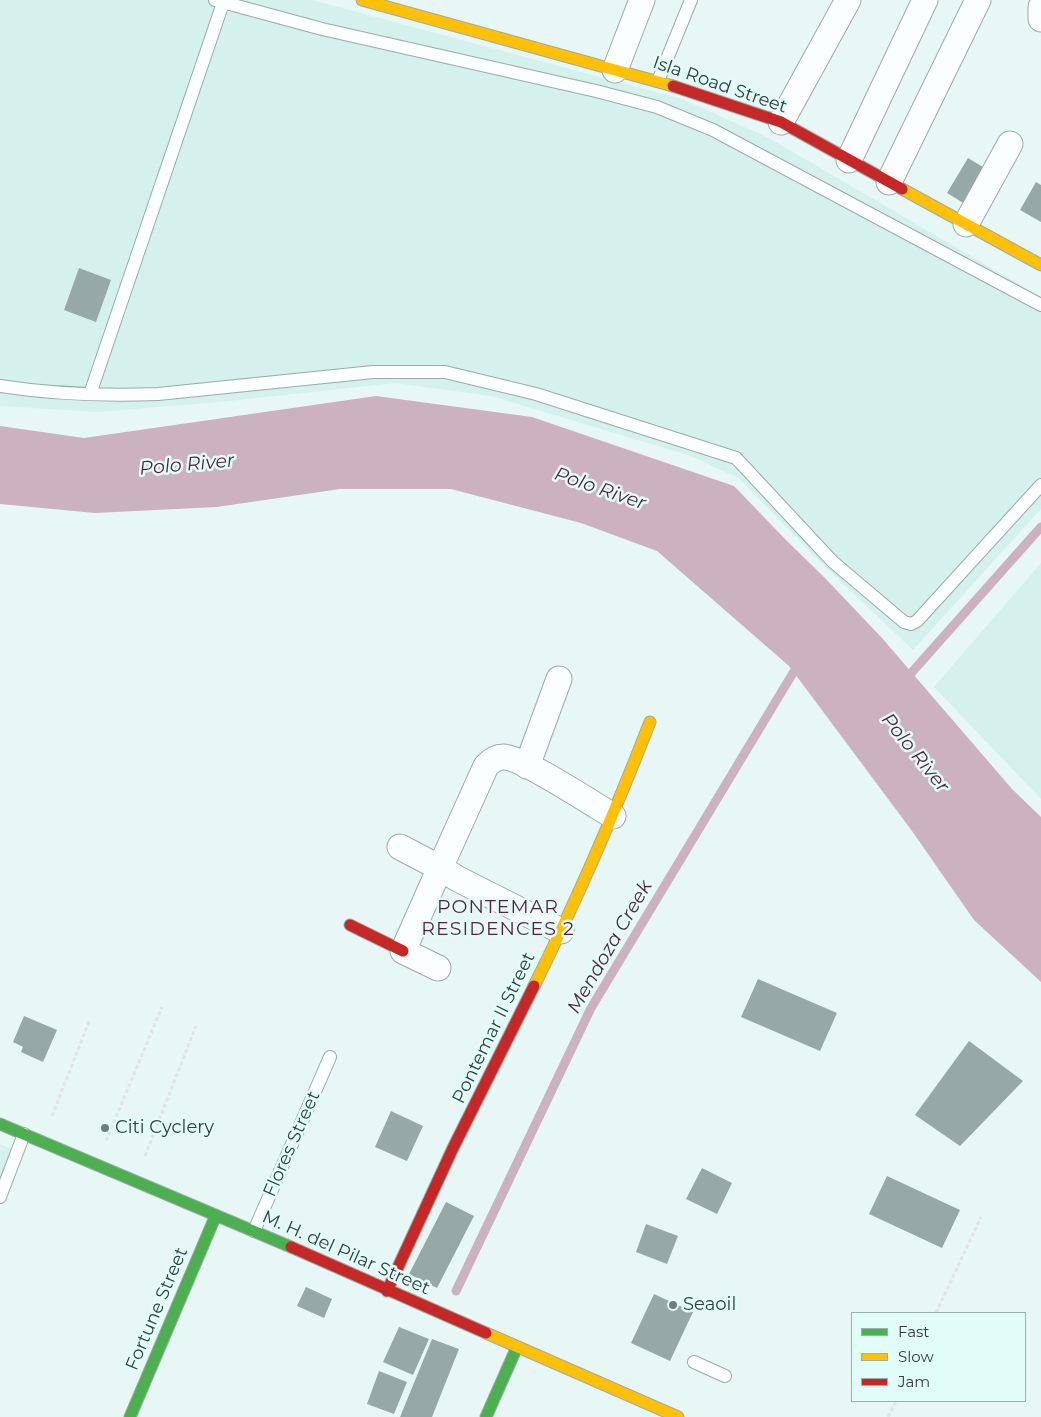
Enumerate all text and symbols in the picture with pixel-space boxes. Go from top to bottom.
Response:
street label: Isla Road Street [650,52,790,118]
water label: Polo River [139,449,235,481]
water label: Polo River [551,463,649,515]
water label: Polo River [876,709,954,797]
water label: Mendoza Creek [563,876,657,1018]
district label: PONTEMAR RESIDENCES 2 [420,896,576,940]
street label: Pontemar II Street [448,949,540,1107]
street label: Flores Street [259,1088,325,1200]
place label: Citi Cyclery [115,1117,214,1139]
marker: Citi Cyclery [99,1122,111,1134]
street label: M. H. del Pilar Street [259,1206,433,1300]
street label: Fortune Street [121,1244,193,1374]
place label: Seaoil [683,1294,736,1316]
marker: Seaoil [667,1299,679,1311]
legend [851,1312,1026,1402]
text: Fast [898,1322,929,1341]
text: Slow [898,1347,934,1366]
text: Jam [898,1372,930,1391]

